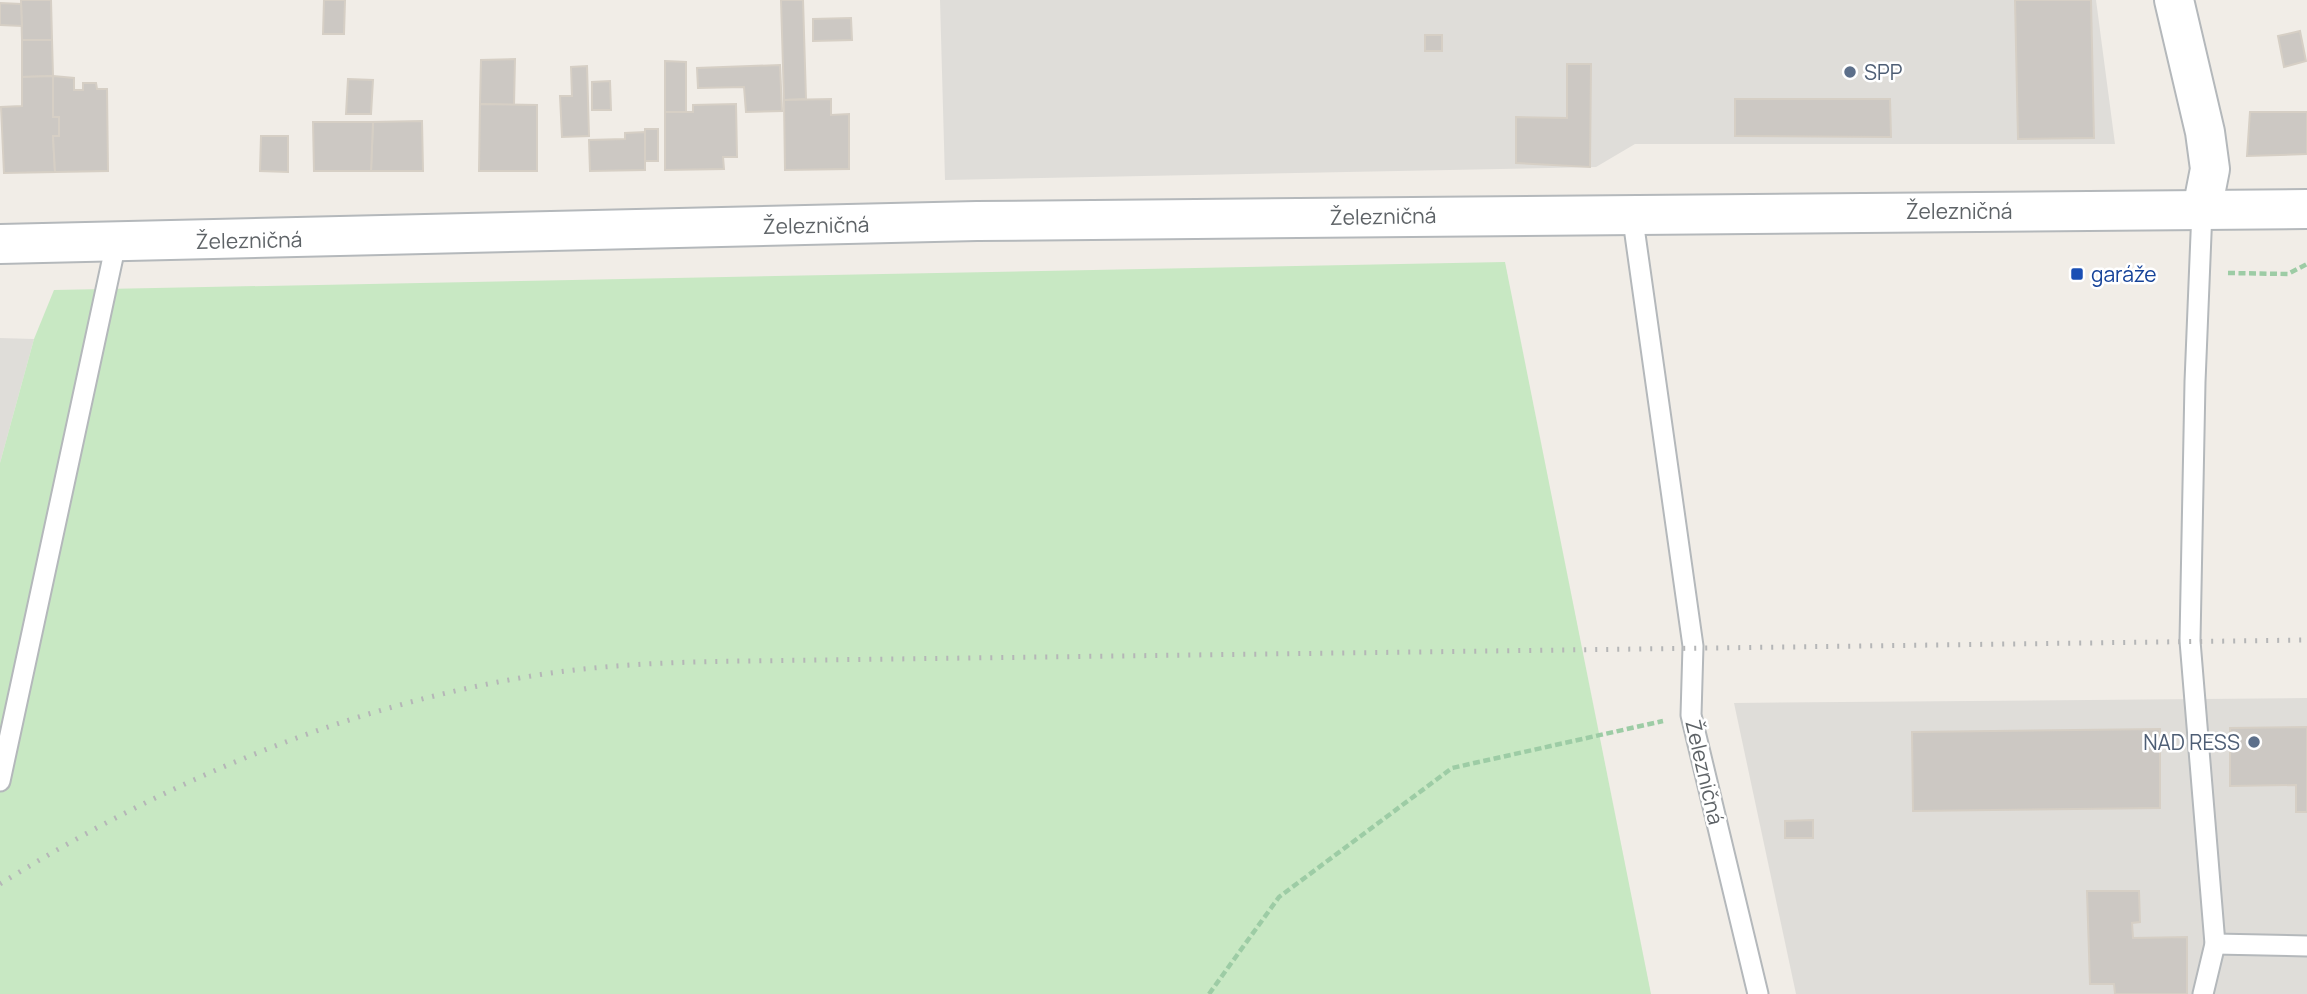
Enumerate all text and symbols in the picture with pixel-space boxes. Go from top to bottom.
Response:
place label: SPP [1864,58,1903,86]
marker: SPP [1842,64,1858,80]
street label: Železničná [1906,197,2012,225]
street label: Železničná [1329,201,1437,231]
street label: Železničná [762,210,870,240]
street label: Železničná [195,225,303,255]
place label: garáže [2091,260,2156,288]
marker: garáže [2069,266,2085,282]
street label: Železničná [1679,717,1731,827]
place label: NAD RESS [2143,728,2240,756]
marker: NAD RESS [2246,734,2262,750]

